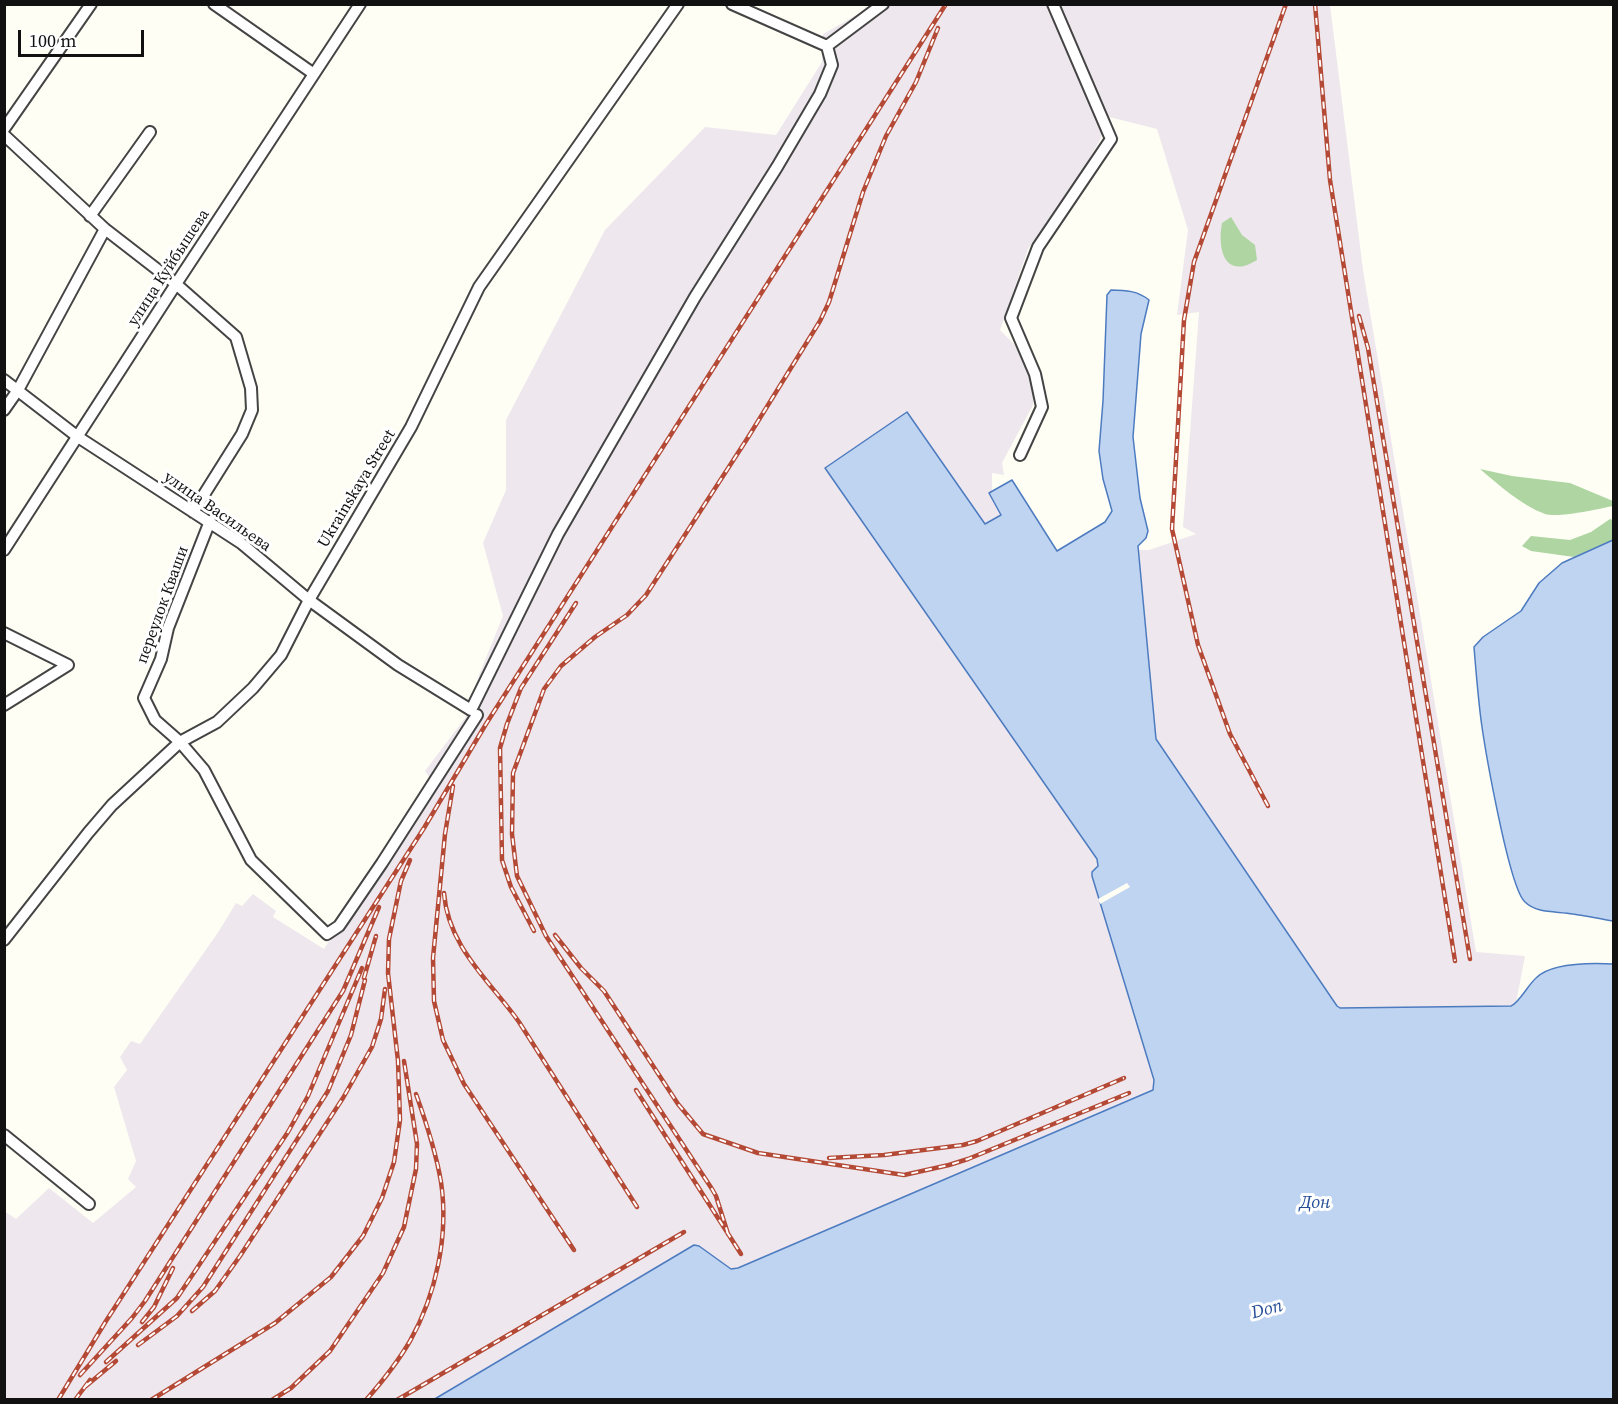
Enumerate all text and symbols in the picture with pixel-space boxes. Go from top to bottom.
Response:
scale bar [21,18,147,56]
text: 100 m [29,28,76,53]
street label: улица Куйбышева [124,206,214,330]
street label: Ukrainskaya Street [314,427,400,551]
street label: улица Васильева [160,468,274,556]
street label: переулок Кваши [133,544,193,666]
water label: Дон [1300,1192,1330,1214]
water label: Don [1249,1295,1285,1325]

